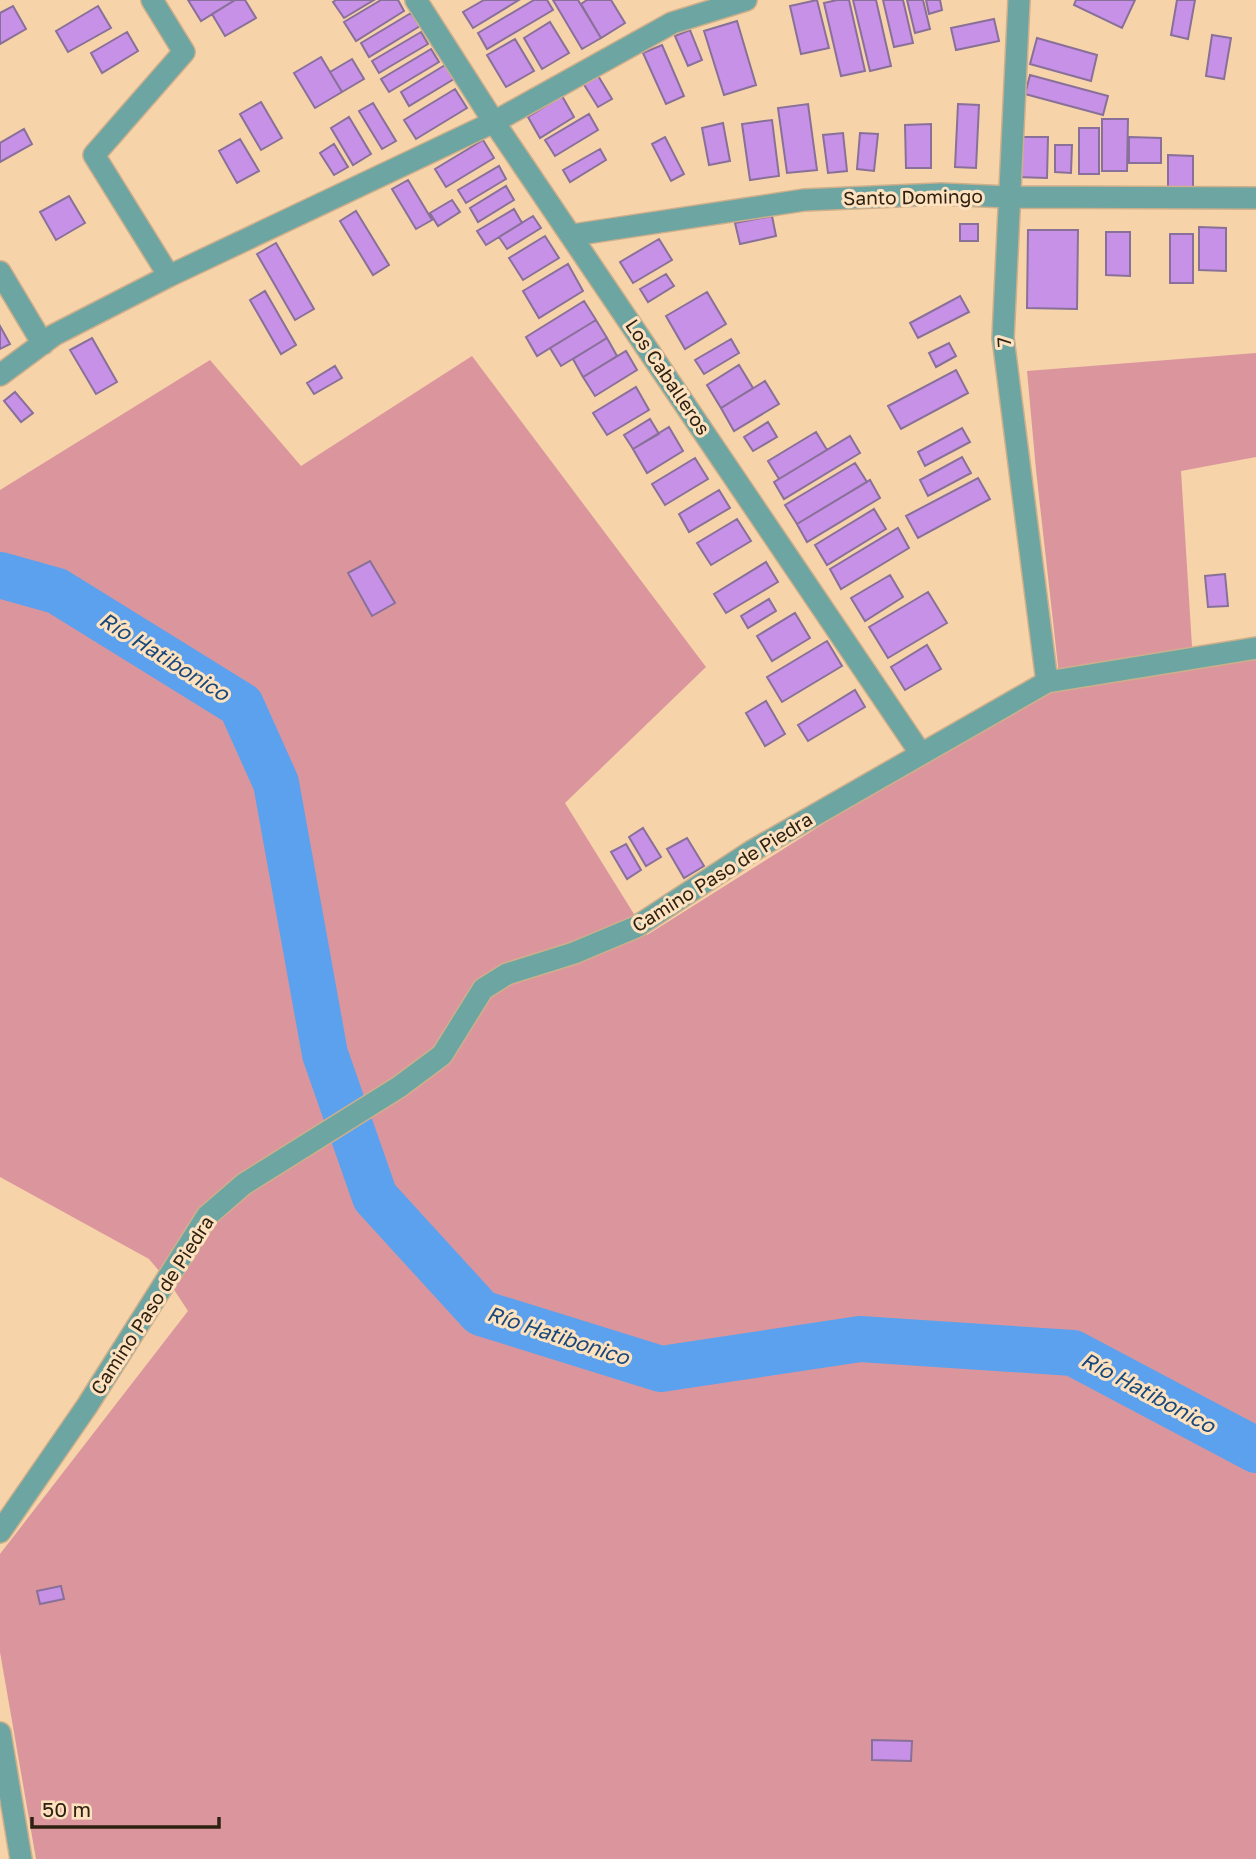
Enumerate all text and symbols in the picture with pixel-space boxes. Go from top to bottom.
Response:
street label: Santo Domingo [843,184,983,209]
street label: Los Caballeros [621,314,716,439]
street label: 7 [992,336,1015,348]
water label: Río Hatibonico [95,606,235,707]
street label: Camino Paso de Piedra [627,807,816,937]
street label: Camino Paso de Piedra [85,1211,218,1398]
water label: Río Hatibonico [484,1300,634,1371]
water label: Río Hatibonico [1077,1346,1221,1439]
scale bar [32,1786,219,1830]
text: 50 m [42,1796,91,1822]

